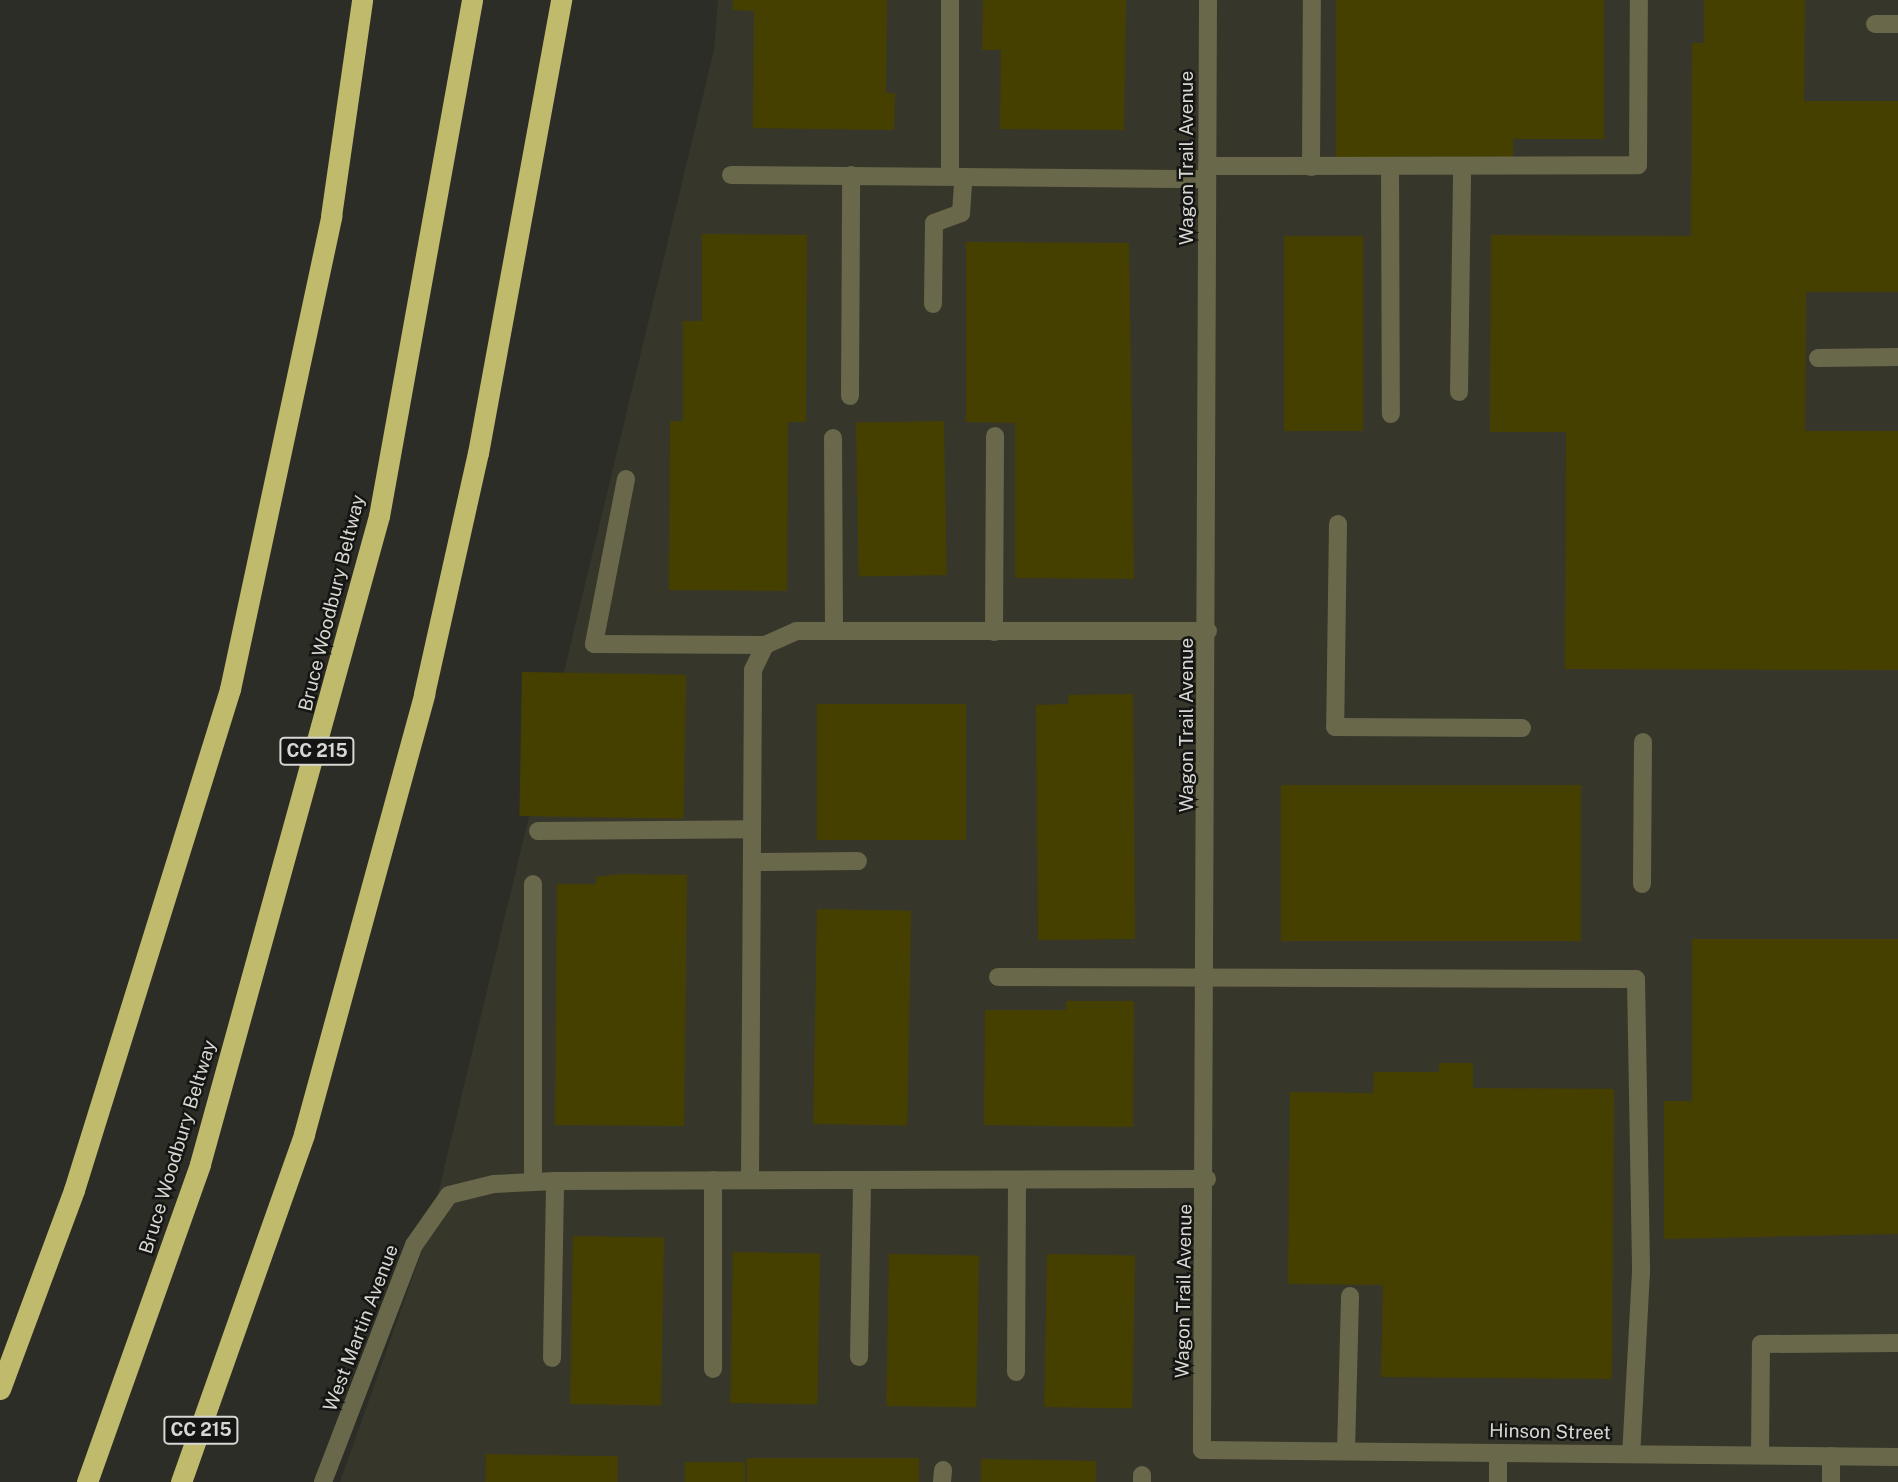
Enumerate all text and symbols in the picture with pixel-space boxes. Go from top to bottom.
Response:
street label: Wagon Trail Avenue [1176,71,1198,245]
street label: Bruce Woodbury Beltway [294,492,370,714]
street label: Wagon Trail Avenue [1176,638,1198,812]
road number: CC 215 [278,736,356,766]
street label: Bruce Woodbury Beltway [135,1037,221,1257]
street label: Wagon Trail Avenue [1171,1204,1197,1378]
street label: West Martin Avenue [319,1241,403,1415]
road number: CC 215 [162,1415,240,1444]
street label: Hinson Street [1489,1420,1611,1444]

